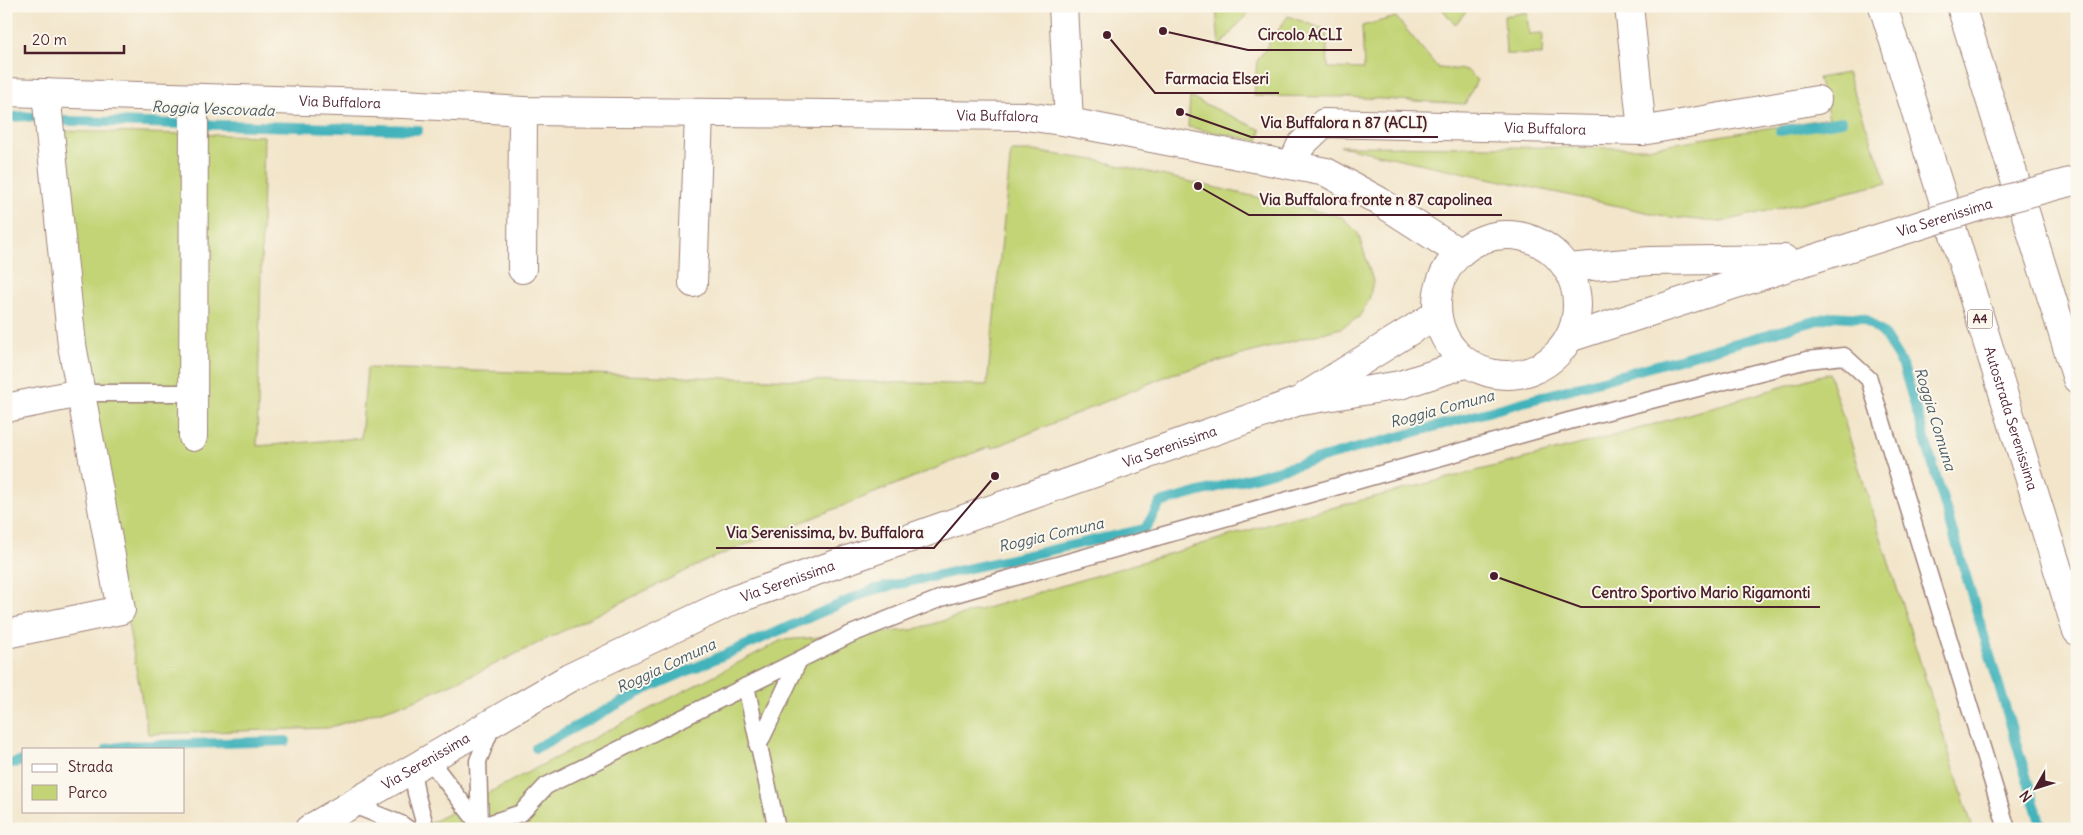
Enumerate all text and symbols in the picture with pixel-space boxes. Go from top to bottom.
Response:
callout: Circolo ACLI [1248,20,1352,50]
scale bar [25,22,124,54]
text: Circolo ACLI [1258,25,1343,44]
text: 20 m [32,30,67,49]
callout: Farmacia Elseri [1155,63,1279,93]
text: Farmacia Elseri [1165,69,1269,88]
street label: Via Buffalora [299,92,381,112]
water label: Roggia Vescovada [151,97,276,120]
street label: Via Buffalora [956,106,1040,127]
callout: Via Buffalora n 87 (ACLI) [1251,107,1438,137]
text: Via Buffalora n 87 (ACLI) [1261,113,1428,133]
street label: Via Buffalora [1504,119,1586,139]
callout: Via Buffalora fronte n 87 capolinea [1249,185,1502,215]
text: Via Buffalora fronte n 87 capolinea [1260,190,1493,210]
street label: Via Serenissima [1895,194,1994,241]
road number: A4 [1968,310,1992,328]
street label: Autostrada Serenissima [1980,344,2042,493]
water label: Roggia Comuna [1911,365,1961,474]
water label: Roggia Comuna [1388,385,1498,432]
street label: Via Serenissima [1120,422,1219,471]
water label: Roggia Comuna [996,513,1107,556]
callout: Via Serenissima, bv. Buffalora [716,518,934,548]
text: Via Serenissima, bv. Buffalora [726,523,924,542]
street label: Via Serenissima [738,556,837,606]
callout: Centro Sportivo Mario Rigamonti [1581,577,1820,607]
text: Centro Sportivo Mario Rigamonti [1592,583,1810,603]
water label: Roggia Comuna [613,634,720,697]
street label: Via Serenissima [378,729,473,794]
legend [22,748,185,812]
text: Strada [68,757,113,776]
north arrow [2010,762,2060,812]
text: Parco [68,783,107,802]
text: N [2016,787,2036,806]

